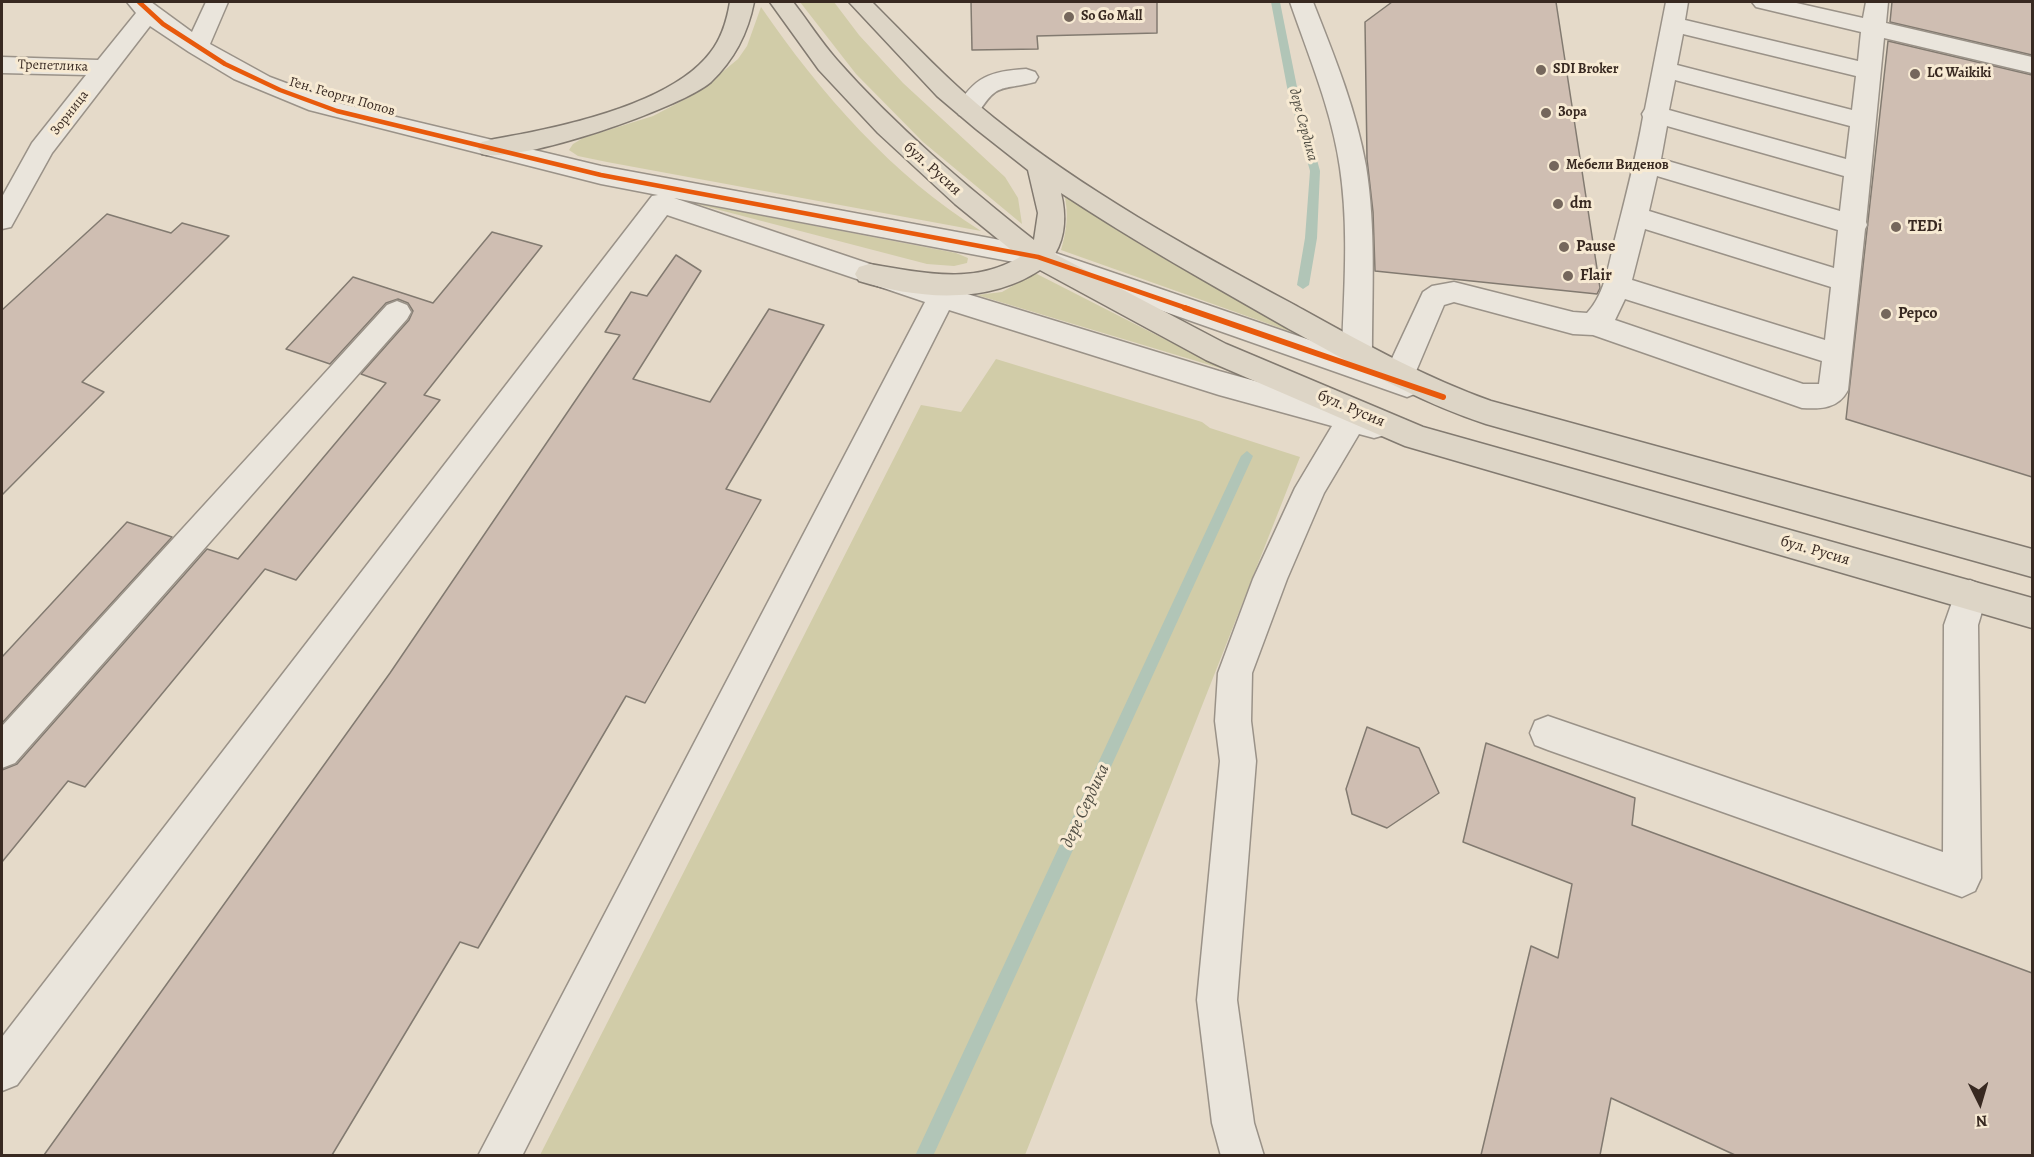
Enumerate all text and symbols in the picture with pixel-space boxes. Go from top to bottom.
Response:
place label: So Go Mall [1081,9,1142,25]
marker: So Go Mall [1062,10,1076,24]
street label: Трепетлика [18,56,88,76]
place label: SDI Broker [1553,62,1619,78]
marker: SDI Broker [1534,63,1548,77]
place label: LC Waikiki [1927,66,1991,82]
marker: LC Waikiki [1908,67,1922,81]
street label: Ген. Георги Попов [287,74,397,120]
street label: Зорница [47,87,93,139]
water label: дере Сердика [1285,87,1321,163]
place label: Зора [1558,105,1587,121]
marker: Зора [1539,106,1553,120]
street label: бул. Русия [899,138,965,200]
place label: Мебели Виденов [1566,158,1669,174]
marker: Мебели Виденов [1547,159,1561,173]
place label: dm [1570,194,1592,214]
marker: dm [1551,197,1565,211]
place label: TEDi [1908,217,1942,237]
marker: TEDi [1889,220,1903,234]
place label: Pause [1576,237,1615,257]
marker: Pause [1557,240,1571,254]
place label: Flair [1580,266,1612,286]
marker: Flair [1561,269,1575,283]
place label: Pepco [1898,304,1938,324]
marker: Pepco [1879,307,1893,321]
street label: бул. Русия [1314,386,1388,432]
street label: бул. Русия [1778,532,1852,570]
water label: дере Сердика [1057,761,1115,851]
north arrow [1950,1073,2010,1133]
text: N [1975,1109,1988,1132]

